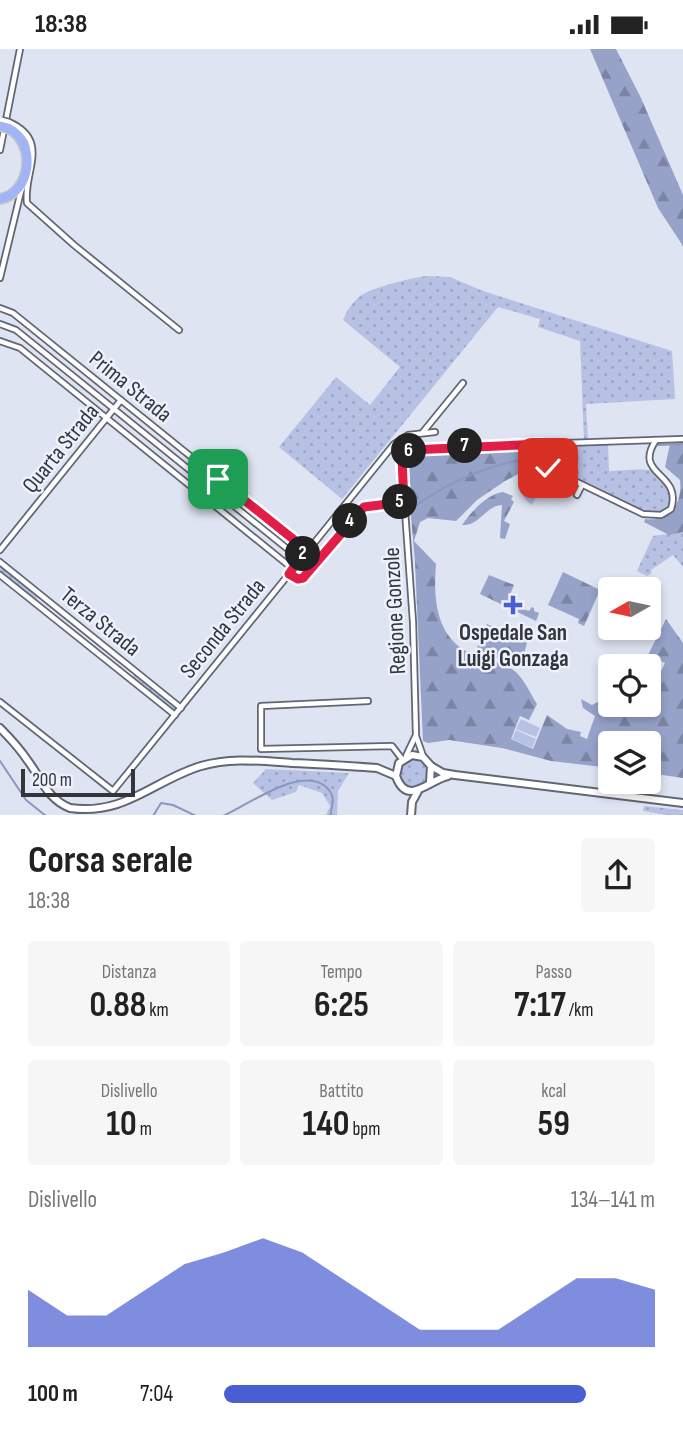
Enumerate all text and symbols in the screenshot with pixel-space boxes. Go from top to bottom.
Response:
text: 18:38 [35,9,87,40]
street label: Prima Strada [83,345,177,429]
street label: Quarta Strada [16,398,105,499]
pin: 7 [448,429,482,463]
pin: 6 [392,433,426,469]
text: 7 [460,434,469,457]
pin [518,438,578,498]
text: 6 [404,439,413,462]
pin [188,449,248,509]
icon: check [529,449,567,487]
icon: arrive [199,460,237,498]
pin: 5 [382,484,418,519]
text: 5 [395,490,404,513]
pin: 4 [332,503,368,539]
text: 4 [345,509,354,532]
pin: 2 [286,537,320,571]
text: 2 [298,542,307,565]
street label: Regione Gonzole [378,547,412,675]
street label: Seconda Strada [174,573,271,684]
north arrow [598,577,662,641]
map controls [598,577,661,794]
street label: Terza Strada [55,581,146,663]
marker: Ospedale San Luigi Gonzaga [503,595,523,615]
place label: Ospedale San Luigi Gonzaga [457,619,569,673]
button: locate [598,654,661,717]
button: layers [598,731,661,794]
scale bar [21,767,135,798]
text: 200 m [32,769,72,792]
text: Corsa serale [28,838,193,883]
button: share [581,838,655,912]
text: 18:38 [28,887,70,915]
text: Distanza [102,961,157,984]
text: Tempo [320,961,363,984]
text: Passo [536,961,572,984]
text: 0.88 [90,984,146,1027]
text: 6:25 [314,984,369,1027]
text: 7:17 [514,984,566,1027]
text: km [146,999,169,1022]
text: /km [566,999,594,1022]
text: Dislivello [101,1080,158,1103]
text: Battito [319,1080,364,1103]
text: kcal [541,1080,566,1103]
text: 10 [106,1103,137,1146]
text: 140 [303,1103,349,1146]
text: 59 [538,1103,570,1146]
text: m [137,1118,152,1141]
text: bpm [349,1118,380,1141]
text: Dislivello [28,1186,97,1214]
text: 134–141 m [571,1186,655,1214]
text: 100 m [28,1380,78,1408]
text: 7:04 [140,1380,173,1408]

